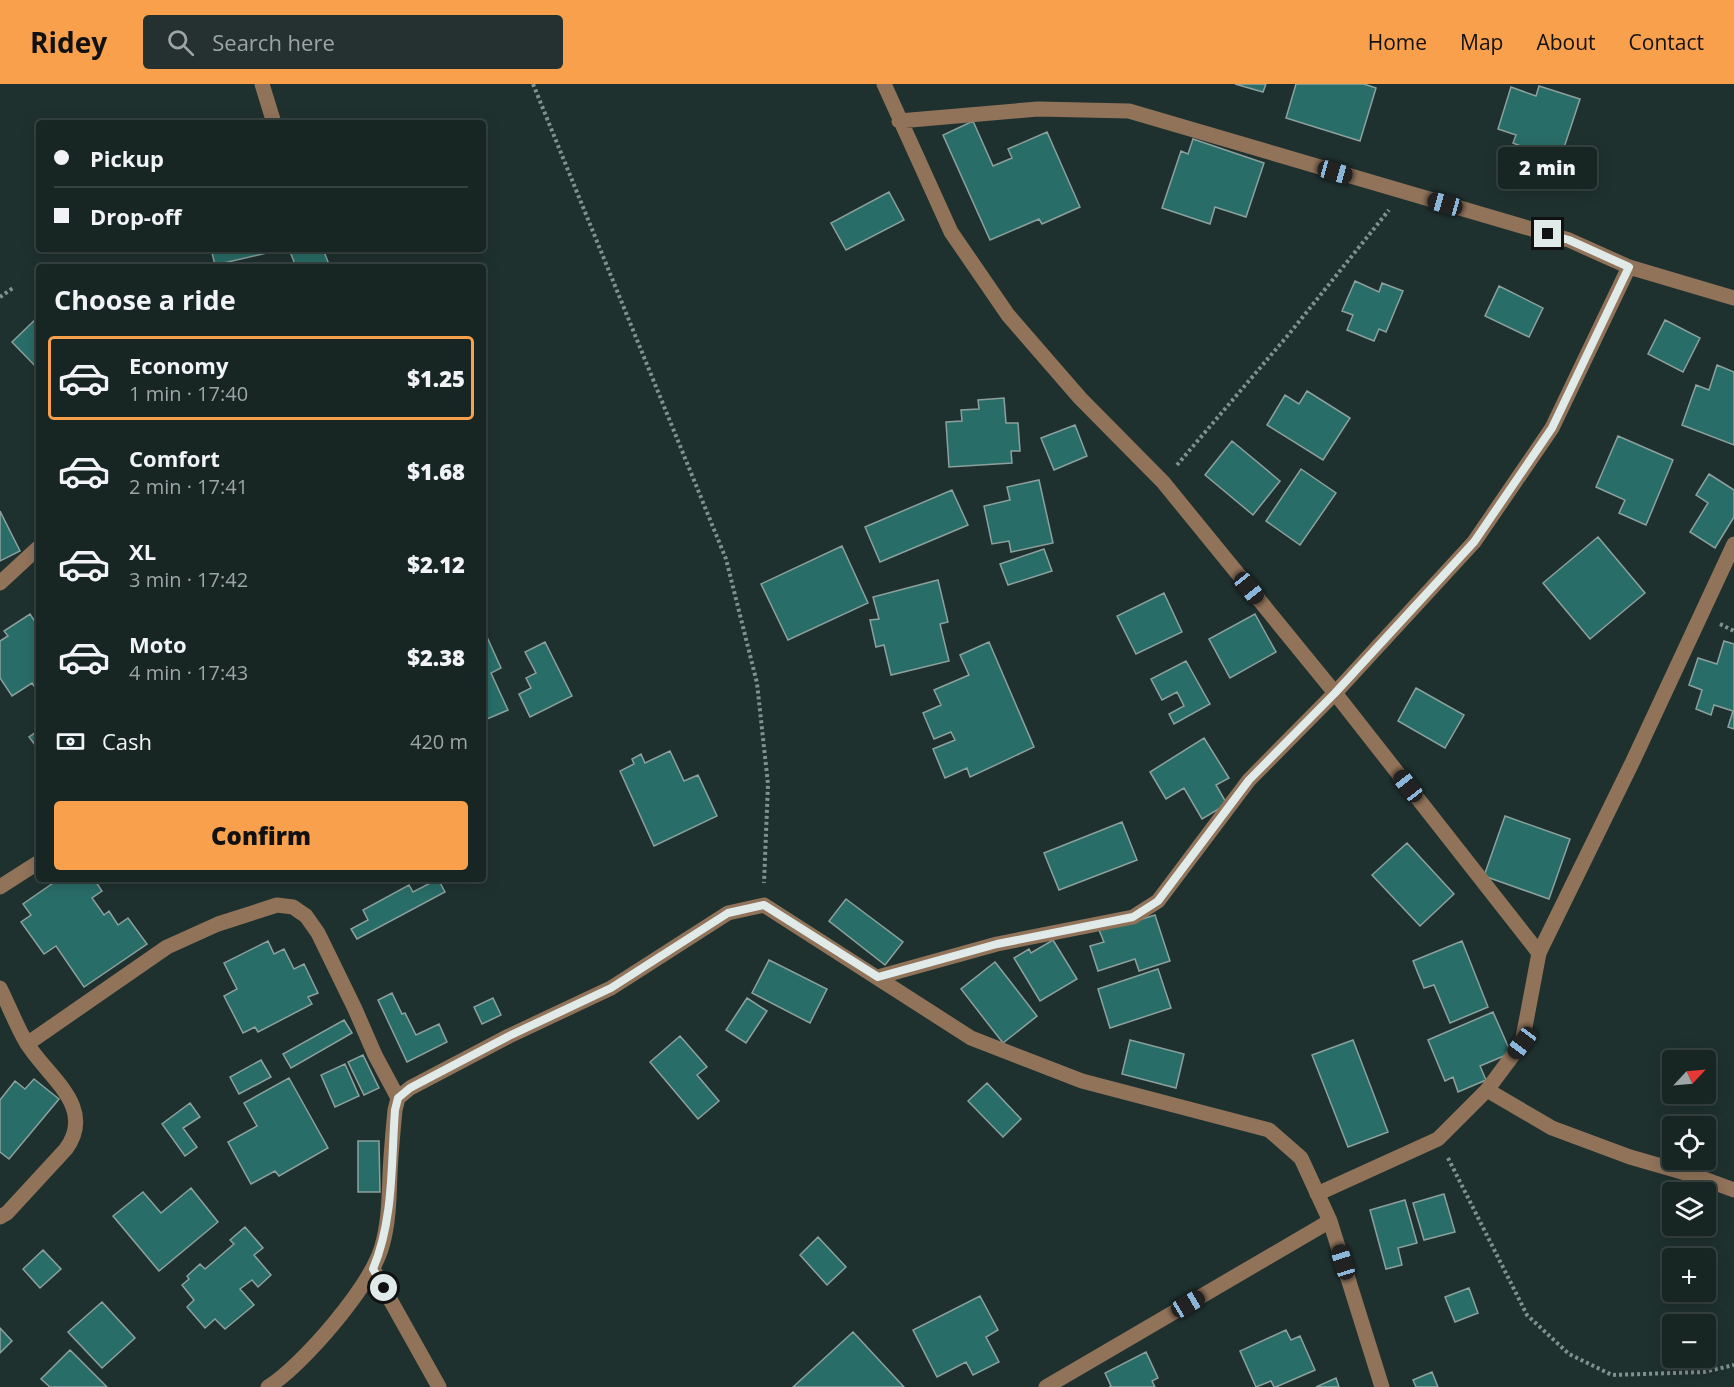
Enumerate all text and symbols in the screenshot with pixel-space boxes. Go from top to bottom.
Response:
search box [143,15,563,69]
text: Ridey [30,23,107,61]
icon: search [164,26,197,59]
text: Search here [212,27,335,57]
text: Home [1368,28,1427,56]
text: Map [1460,28,1503,56]
text: About [1536,28,1596,56]
text: Contact [1629,28,1704,56]
text: Pickup [90,143,164,173]
callout: 2 min [1498,147,1598,189]
text: 2 min [1519,154,1576,181]
car [1315,158,1355,186]
car [1425,190,1465,218]
text: Drop-off [90,201,182,231]
route end [1534,220,1561,247]
text: Choose a ride [54,281,236,318]
text: Economy [129,350,228,380]
icon: car [57,351,111,405]
text: $1.25 [407,363,465,393]
text: 1 min · 17:40 [129,380,248,407]
text: Comfort [129,443,220,473]
icon: car [57,444,111,498]
text: $1.68 [407,456,465,486]
text: 2 min · 17:41 [129,473,248,500]
text: XL [129,536,156,566]
icon: car [57,537,111,591]
text: $2.12 [407,549,465,579]
text: 3 min · 17:42 [129,566,248,593]
car [1231,568,1267,608]
text: Moto [129,629,187,659]
icon: car [57,630,111,684]
text: $2.38 [407,642,465,672]
text: 4 min · 17:43 [129,659,248,686]
icon: cash [54,725,87,758]
text: Cash [102,726,152,756]
text: 420 m [410,728,468,755]
car [1390,766,1426,806]
button: Confirm [54,801,468,870]
car [1504,1023,1540,1063]
north arrow [1662,1050,1716,1104]
map controls [1662,1050,1716,1368]
button: locate [1662,1116,1716,1170]
button: layers [1662,1182,1716,1236]
car [1329,1242,1357,1282]
button: + [1662,1248,1716,1302]
route start [370,1274,397,1301]
car [1168,1287,1208,1321]
button: − [1662,1314,1716,1368]

